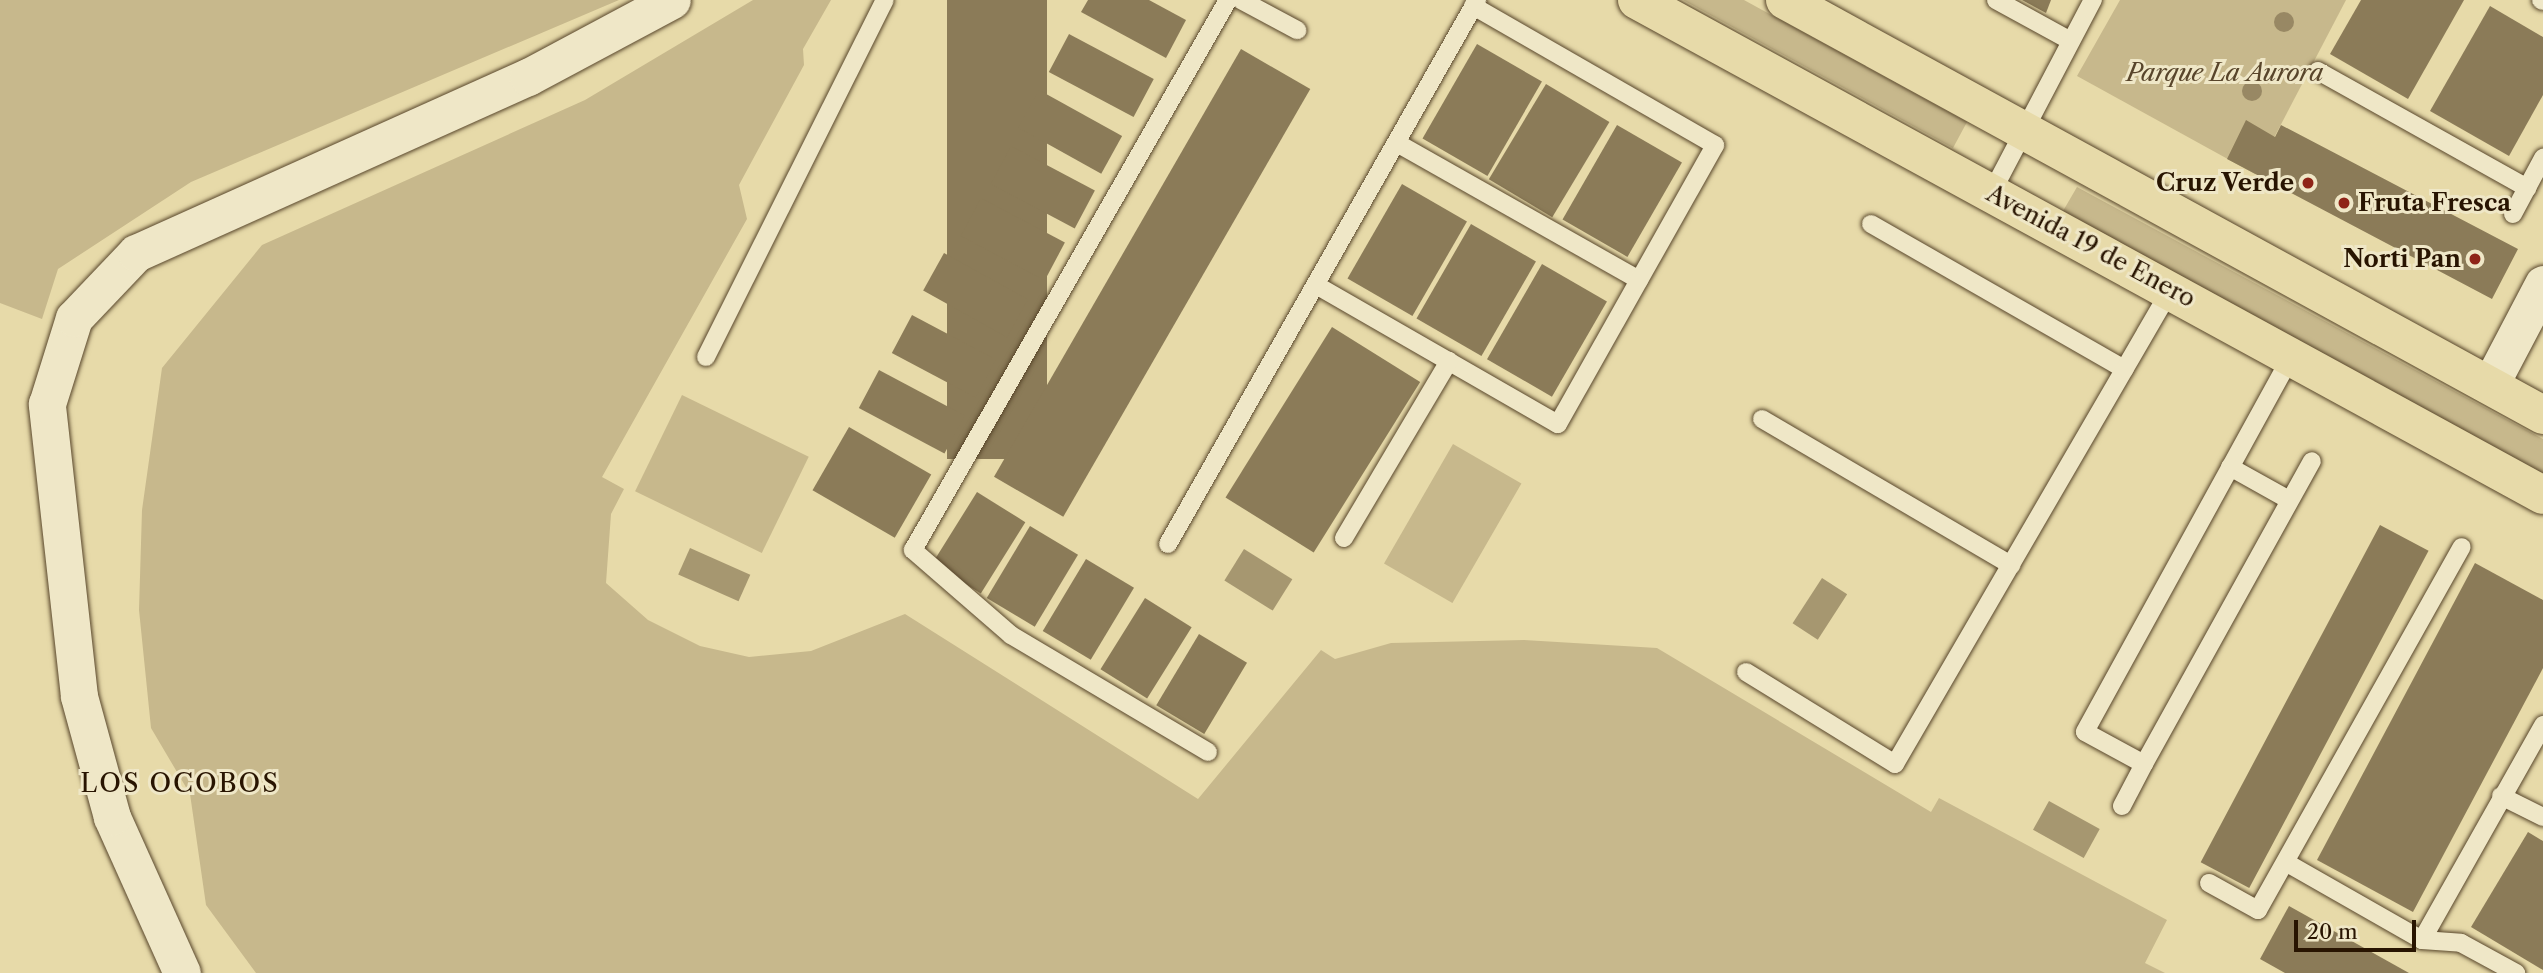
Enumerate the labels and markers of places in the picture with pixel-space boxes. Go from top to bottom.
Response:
place label: Cruz Verde [2155,169,2294,197]
marker: Cruz Verde [2300,175,2316,191]
place label: Fruta Fresca [2358,189,2511,217]
marker: Fruta Fresca [2336,195,2352,211]
place label: Norti Pan [2343,245,2461,273]
marker: Norti Pan [2467,251,2483,267]

